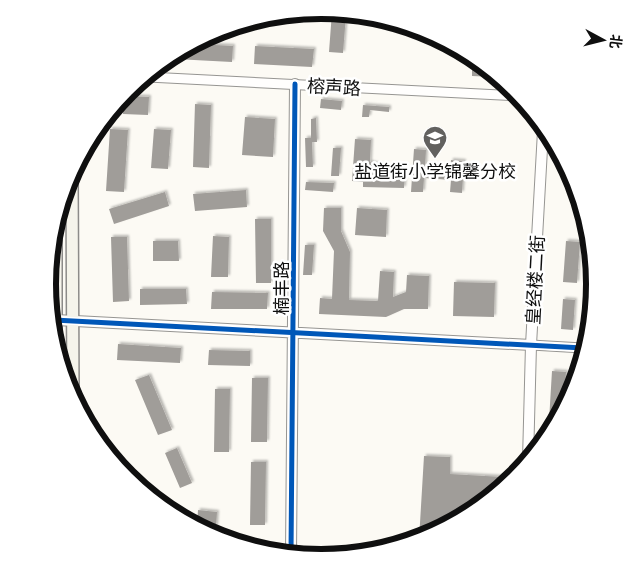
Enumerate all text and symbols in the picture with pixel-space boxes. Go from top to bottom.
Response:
north arrow [578,15,628,65]
text: 北 [606,34,628,50]
street label: 榕声路 [306,71,362,101]
school or university icon: 盐道街小学锦馨分校 [422,125,448,159]
place label: 盐道街小学锦馨分校 [354,157,516,184]
street label: 皇经楼二街 [518,234,550,326]
street label: 楠丰路 [267,261,294,315]

